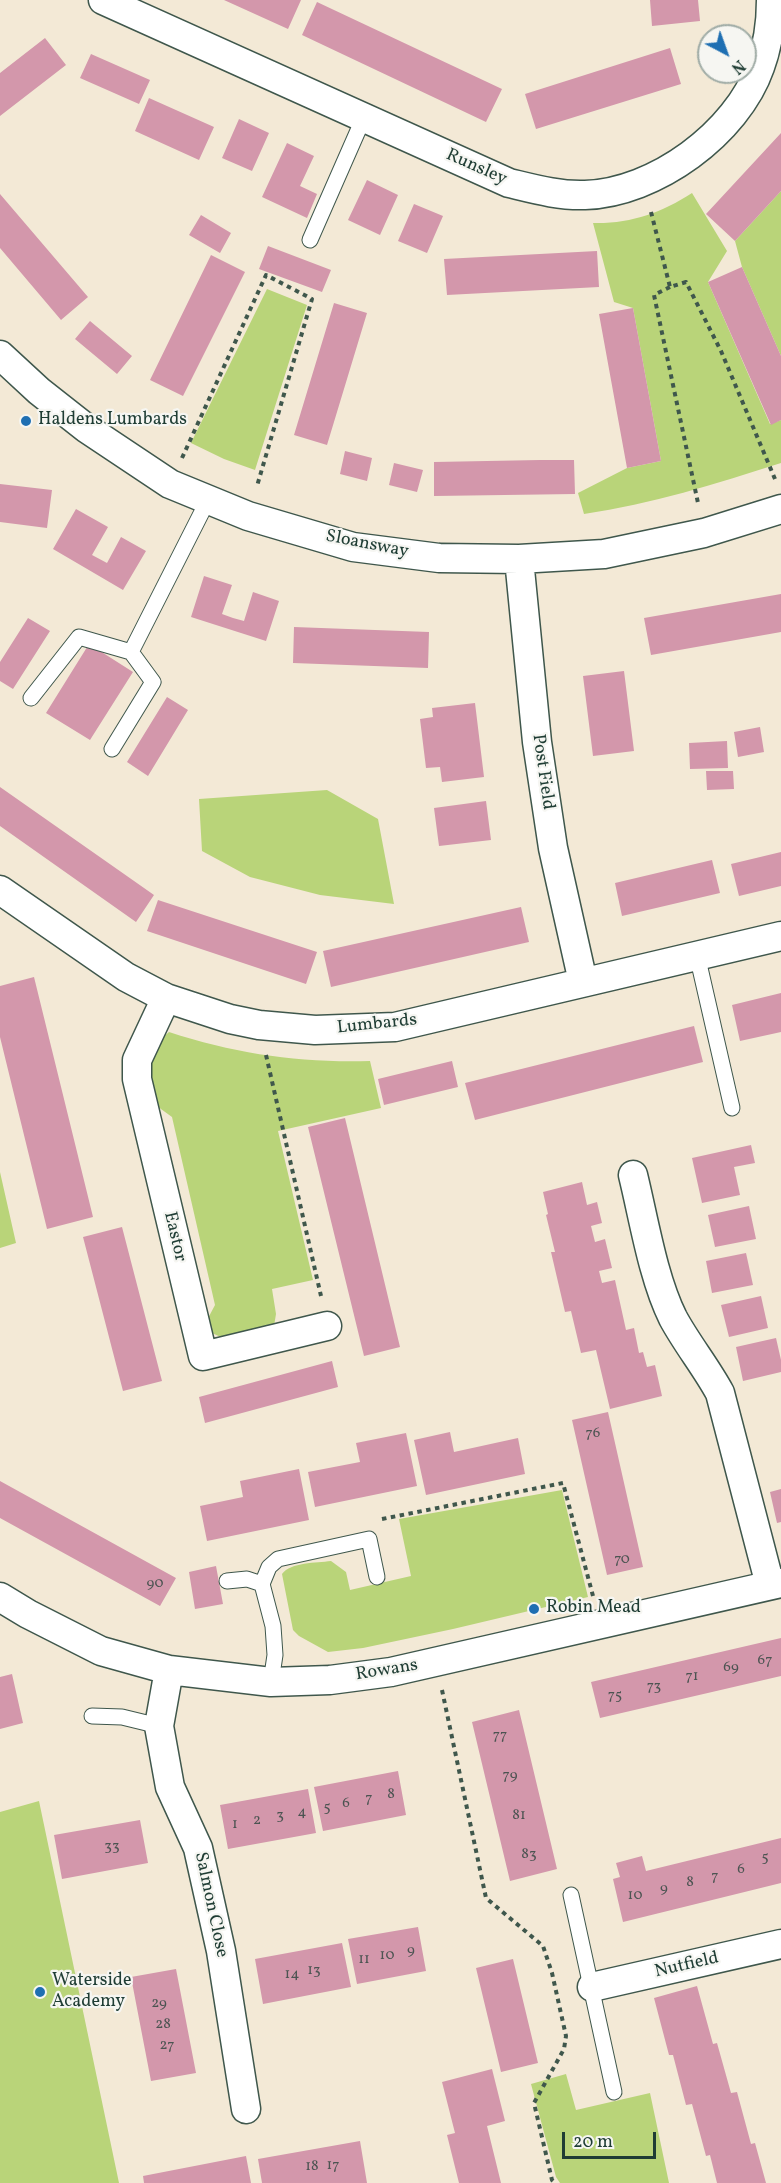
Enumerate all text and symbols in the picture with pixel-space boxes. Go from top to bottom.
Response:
north arrow [697,24,757,84]
text: N [726,54,749,78]
street label: Runsley [442,145,510,191]
place label: Haldens Lumbards [38,410,187,432]
marker: Haldens Lumbards [19,414,33,428]
street label: Sloansway [324,526,410,564]
street label: Post Field [526,733,558,811]
street label: Lumbards [336,1010,418,1040]
street label: Eastor [158,1210,190,1264]
house number: 76 [586,1425,600,1443]
house number: 70 [614,1551,630,1569]
house number: 90 [146,1575,164,1593]
place label: Robin Mead [546,1598,641,1620]
marker: Robin Mead [527,1602,541,1616]
house number: 67 [758,1652,772,1670]
street label: Rowans [354,1655,420,1687]
house number: 69 [723,1659,739,1677]
house number: 71 [685,1668,699,1686]
house number: 73 [647,1678,661,1696]
house number: 75 [608,1687,622,1705]
house number: 77 [493,1727,507,1745]
house number: 79 [503,1767,517,1785]
house number: 8 [387,1786,395,1804]
house number: 7 [365,1790,373,1808]
house number: 6 [342,1795,350,1813]
house number: 5 [323,1799,331,1817]
house number: 4 [298,1804,306,1822]
house number: 3 [276,1807,284,1825]
house number: 81 [512,1807,526,1825]
house number: 2 [253,1812,261,1830]
house number: 1 [232,1816,238,1834]
house number: 33 [104,1838,120,1856]
house number: 83 [521,1846,537,1864]
house number: 5 [761,1849,769,1867]
street label: Salmon Close [188,1850,232,1960]
house number: 6 [737,1861,745,1879]
house number: 7 [711,1868,719,1886]
house number: 8 [686,1874,694,1892]
house number: 9 [660,1880,668,1898]
house number: 10 [628,1887,642,1905]
house number: 9 [407,1942,415,1960]
house number: 10 [380,1947,394,1965]
street label: Nutfield [653,1948,721,1984]
house number: 11 [358,1951,370,1969]
house number: 13 [307,1962,321,1980]
house number: 14 [285,1966,299,1984]
place label: Waterside Academy [52,1971,132,2014]
marker: Waterside Academy [33,1985,47,1999]
house number: 29 [151,1995,167,2013]
house number: 28 [155,2016,171,2034]
house number: 27 [160,2037,174,2055]
scale bar [565,2120,660,2158]
text: 20 m [573,2130,613,2155]
house number: 17 [326,2157,340,2175]
house number: 18 [305,2158,319,2176]

